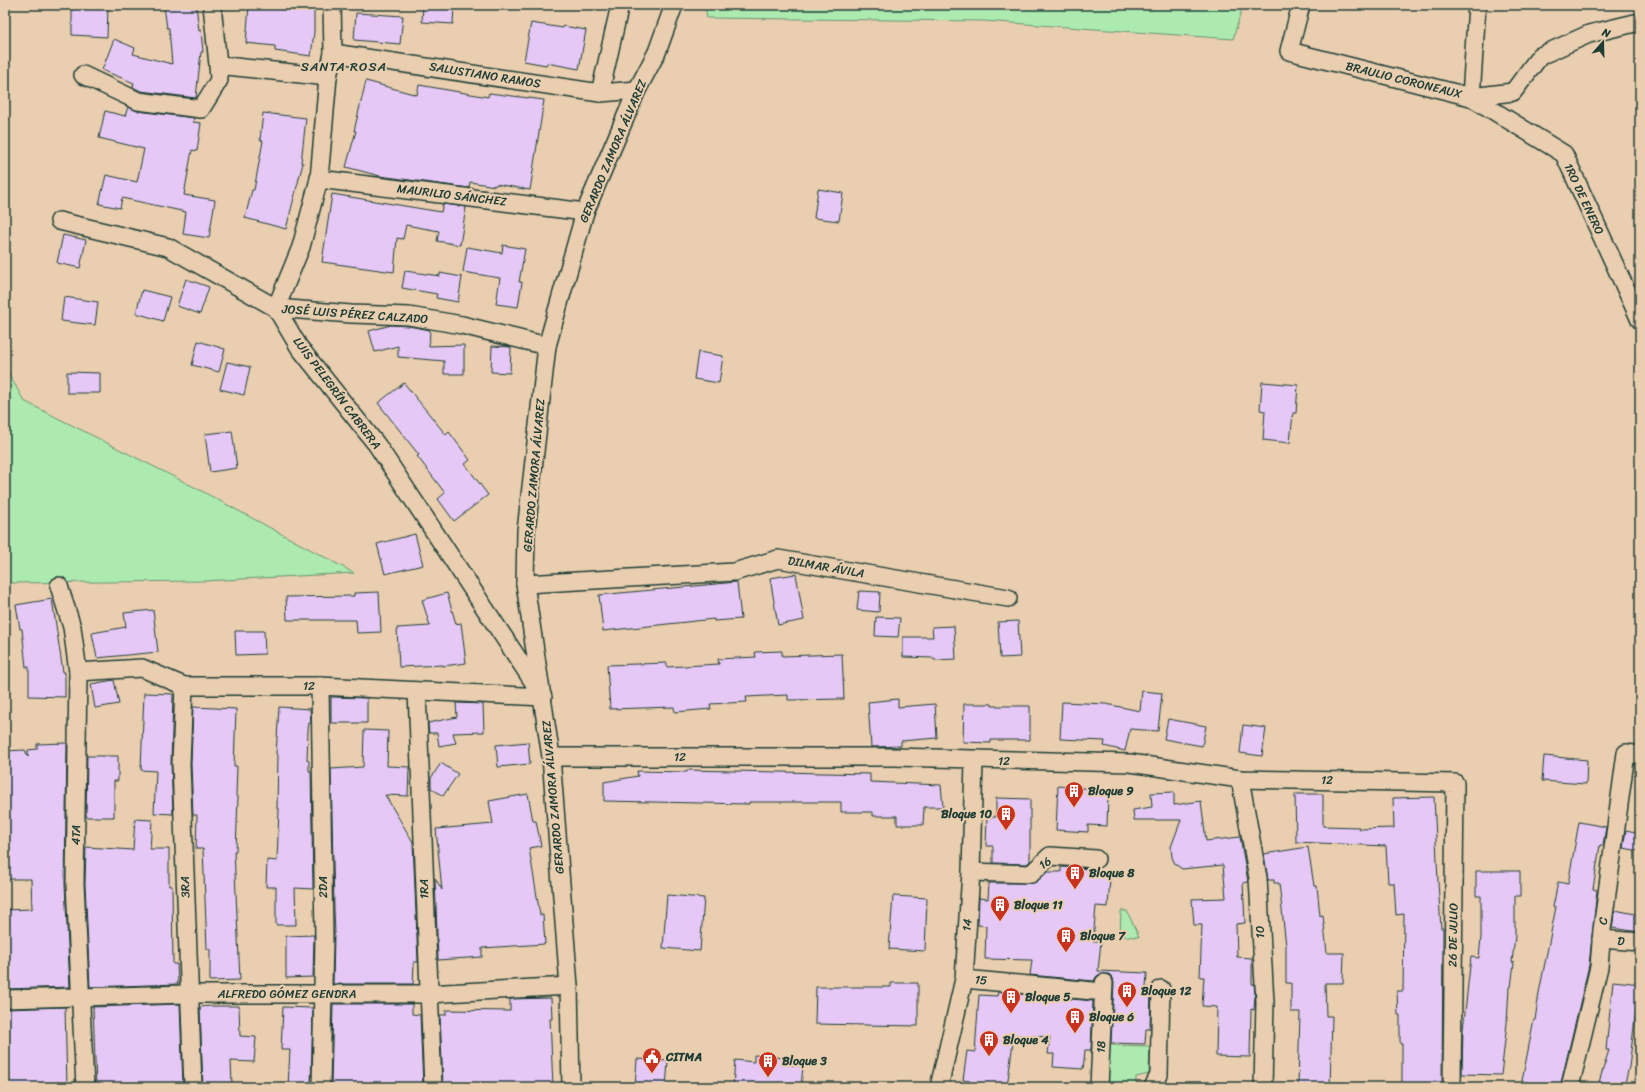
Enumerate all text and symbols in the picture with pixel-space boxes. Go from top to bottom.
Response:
north arrow [1583,22,1623,62]
text: N [1598,22,1613,43]
district label: SANTA ROSA [301,55,387,78]
street label: SALUSTIANO RAMOS [428,55,543,95]
street label: BRAULIO CORONEAUX [1343,55,1465,105]
street label: GERARDO ZAMORA ÁLVAREZ [573,76,653,226]
street label: 1RO DE ENERO [1558,159,1610,239]
street label: MAURILIO SÁNCHEZ [396,177,508,213]
street label: JOSÉ LUIS PÉREZ CALZADO [280,298,429,330]
street label: LUIS PELEGRÍN CABRERA [287,332,387,454]
street label: GERARDO ZAMORA ÁLVAREZ [516,397,552,553]
street label: DILMAR ÁVILA [786,549,866,585]
street label: 12 [303,675,315,697]
street label: GERARDO ZAMORA ÁLVAREZ [535,719,571,875]
street label: 12 [674,746,686,768]
street label: 12 [998,750,1010,772]
street label: 12 [1321,769,1333,791]
building icon: Bloque 9 [1063,780,1085,808]
place label: Bloque 9 [1088,780,1134,802]
place label: Bloque 10 [941,803,992,825]
building icon: Bloque 10 [995,803,1017,831]
street label: 4TA [65,824,87,845]
street label: 16 [1034,850,1056,875]
building icon: Bloque 8 [1064,862,1086,890]
place label: Bloque 8 [1089,862,1135,884]
street label: 3RA [174,876,196,898]
street label: 2DA [312,876,334,898]
street label: 1RA [413,878,435,900]
building icon: Bloque 11 [989,894,1011,922]
place label: Bloque 11 [1014,894,1063,916]
street label: 26 DE JULIO [1441,902,1465,967]
street label: C [1592,915,1614,926]
street label: 14 [956,917,978,932]
building icon: Bloque 7 [1055,925,1077,953]
place label: Bloque 7 [1080,925,1126,947]
street label: 10 [1249,925,1271,939]
street label: D [1616,930,1626,952]
street label: 15 [974,968,988,992]
building icon: Bloque 12 [1116,980,1138,1008]
place label: Bloque 12 [1141,980,1191,1002]
street label: ALFREDO GÓMEZ GENDRA [217,983,356,1005]
building icon: Bloque 5 [1000,986,1022,1014]
place label: Bloque 5 [1025,986,1071,1008]
building icon: Bloque 6 [1064,1006,1086,1034]
place label: Bloque 6 [1089,1006,1134,1028]
building icon: Bloque 4 [978,1029,1000,1057]
place label: Bloque 4 [1003,1029,1049,1051]
street label: 18 [1090,1040,1112,1054]
public building icon: CITMA [641,1046,663,1074]
place label: CITMA [665,1046,702,1068]
building icon: Bloque 3 [757,1050,779,1078]
place label: Bloque 3 [782,1050,827,1072]

